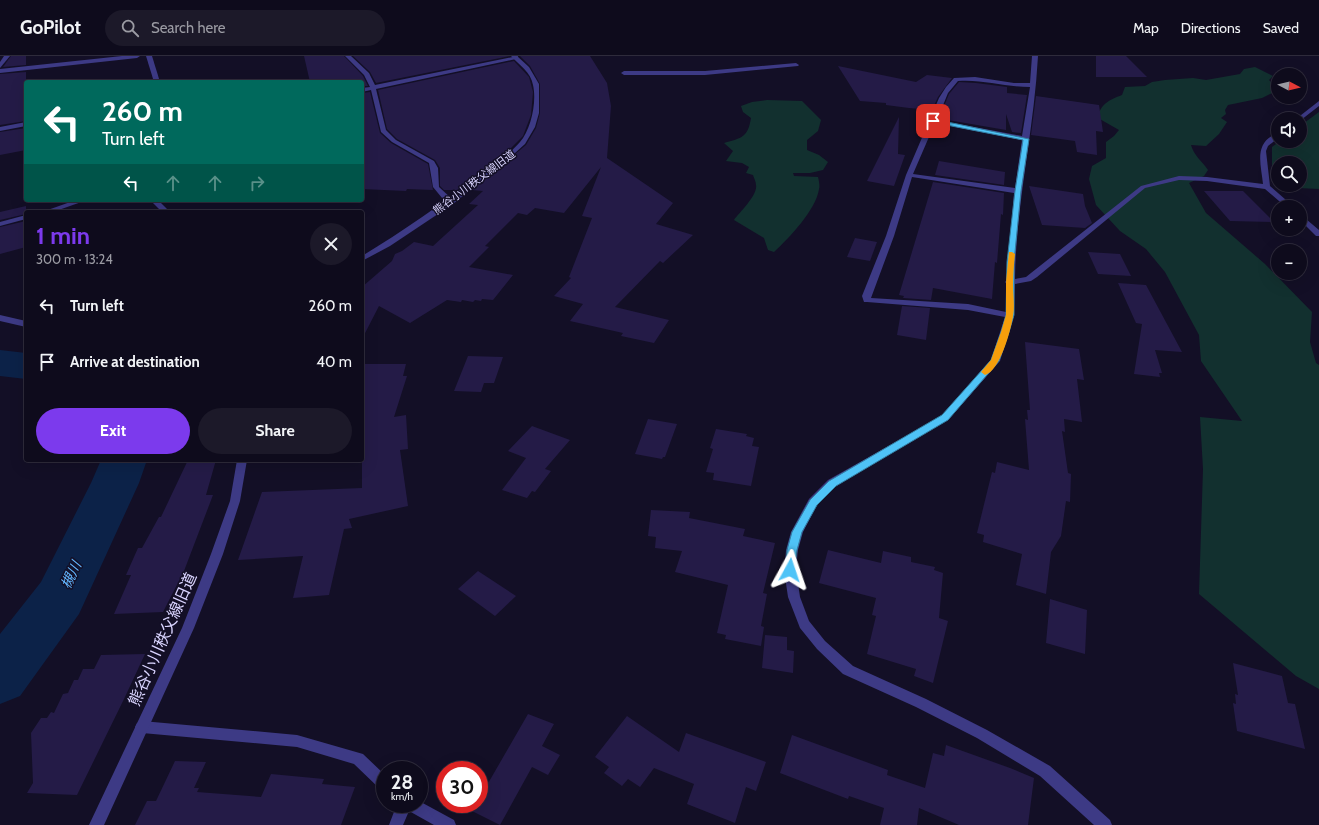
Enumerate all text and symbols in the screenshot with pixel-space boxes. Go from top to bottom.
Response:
search box [105,10,385,46]
text: GoPilot [20,16,81,39]
icon: search [119,17,141,39]
text: Search here [151,19,225,37]
text: Map [1133,19,1159,37]
text: Directions [1181,19,1241,37]
text: Saved [1263,19,1299,37]
north arrow [1271,68,1307,104]
map controls [1271,68,1307,280]
text: 260 m [102,94,183,128]
icon: left [36,96,88,148]
pin [916,104,950,138]
icon: arrive [922,110,944,132]
button: sound [1271,112,1307,148]
text: Turn left [102,128,165,150]
street label: 熊谷小川秩父線旧道 [430,147,518,217]
button: search [1271,156,1307,192]
icon: left [120,172,142,194]
icon: ahead [162,172,184,194]
icon: ahead [204,172,226,194]
icon: right [246,172,268,194]
button: + [1271,200,1307,236]
text: 1 min [36,221,90,250]
button: close [310,223,352,265]
button: − [1271,244,1307,280]
text: 300 m · 13:24 [36,251,113,267]
icon: left [36,295,58,317]
text: Turn left [70,297,124,315]
text: 260 m [309,297,352,315]
icon: arrive [36,351,58,373]
text: Arrive at destination [70,353,200,371]
text: 40 m [316,353,352,371]
button: Exit [36,408,190,454]
button: Share [198,408,352,454]
position arrow [769,549,811,591]
water label: 槻川 [57,557,86,591]
street label: 熊谷小川秩父線旧道 [124,570,200,709]
speed limit sign: 30 [436,761,488,813]
text: 28 [391,770,413,794]
text: km/h [391,790,413,803]

